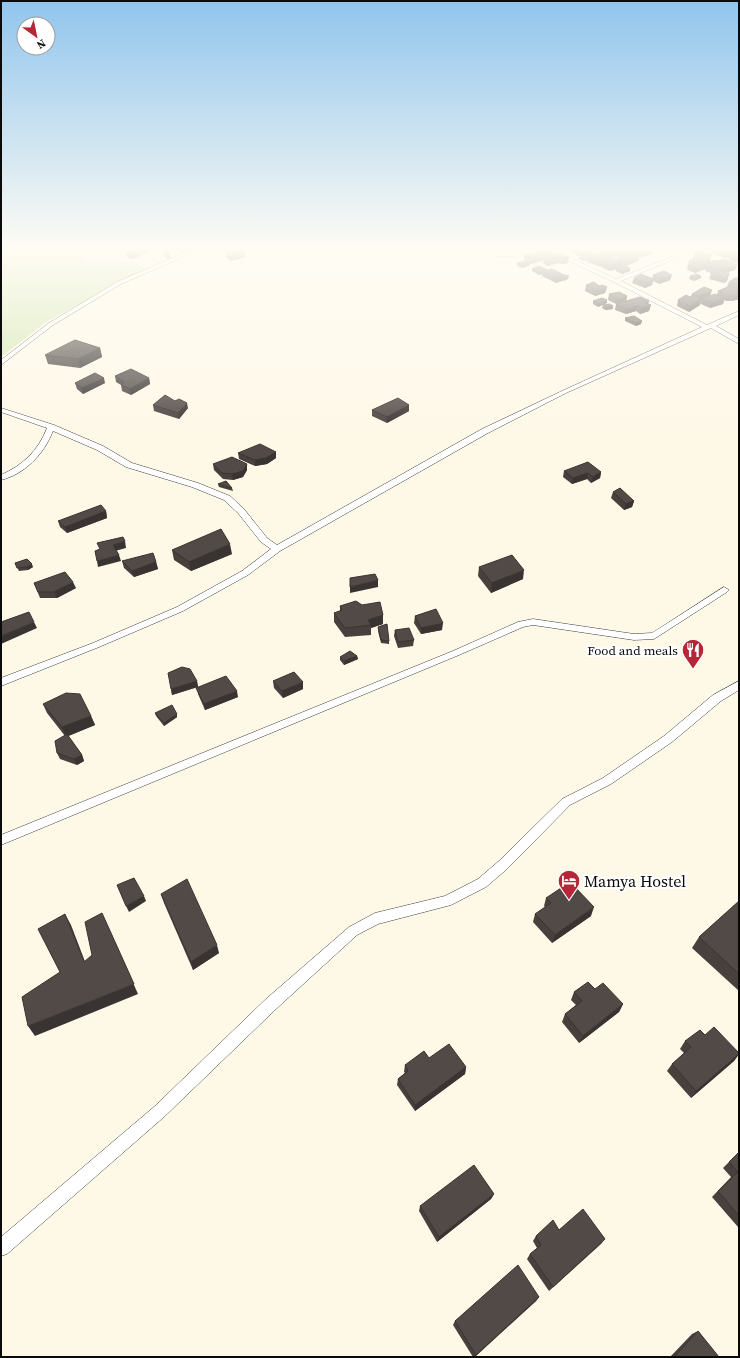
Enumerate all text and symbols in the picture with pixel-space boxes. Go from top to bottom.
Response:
north arrow [16,16,56,56]
text: N [34,35,49,52]
restaurant icon: Food and meals [680,637,706,670]
place label: Food and meals [587,642,678,659]
hotel icon: Mamya Hostel [556,868,582,901]
place label: Mamya Hostel [584,870,686,892]

